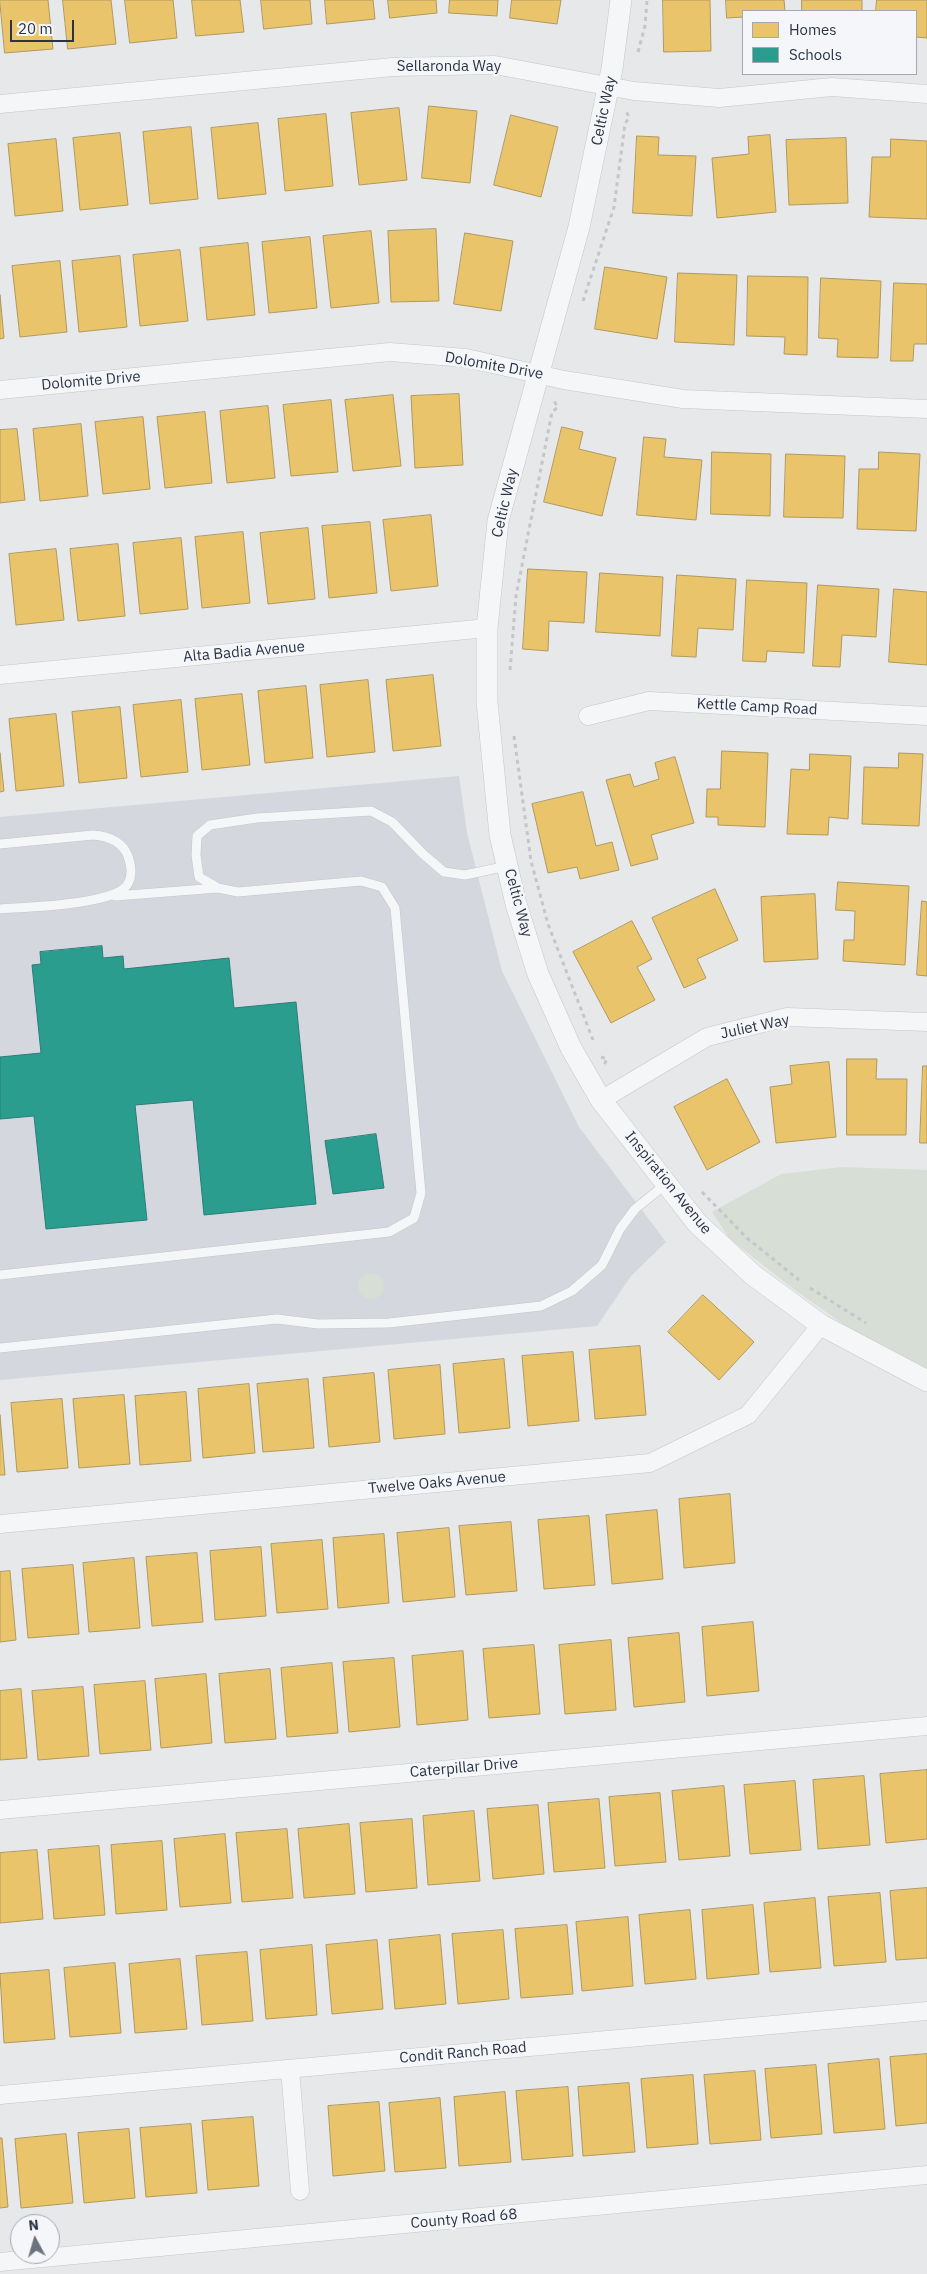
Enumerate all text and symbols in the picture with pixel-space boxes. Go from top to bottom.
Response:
scale bar [12,10,76,42]
legend [742,10,917,75]
text: 20 m [18,19,53,38]
text: Homes [789,20,837,39]
text: Schools [789,45,842,64]
street label: Sellaronda Way [397,58,501,76]
street label: Celtic Way [588,75,620,147]
street label: Dolomite Drive [443,348,545,384]
street label: Dolomite Drive [41,368,141,394]
street label: Celtic Way [488,467,522,539]
street label: Alta Badia Avenue [182,638,306,666]
street label: Kettle Camp Road [696,695,818,719]
street label: Celtic Way [500,867,536,939]
street label: Juliet Way [719,1011,791,1043]
street label: Inspiration Avenue [621,1128,715,1238]
street label: Twelve Oaks Avenue [368,1468,506,1498]
street label: Caterpillar Drive [409,1754,519,1782]
street label: Condit Ranch Road [399,2038,527,2068]
street label: County Road 68 [410,2205,518,2233]
north arrow [10,2214,60,2264]
text: N [28,2216,40,2235]

